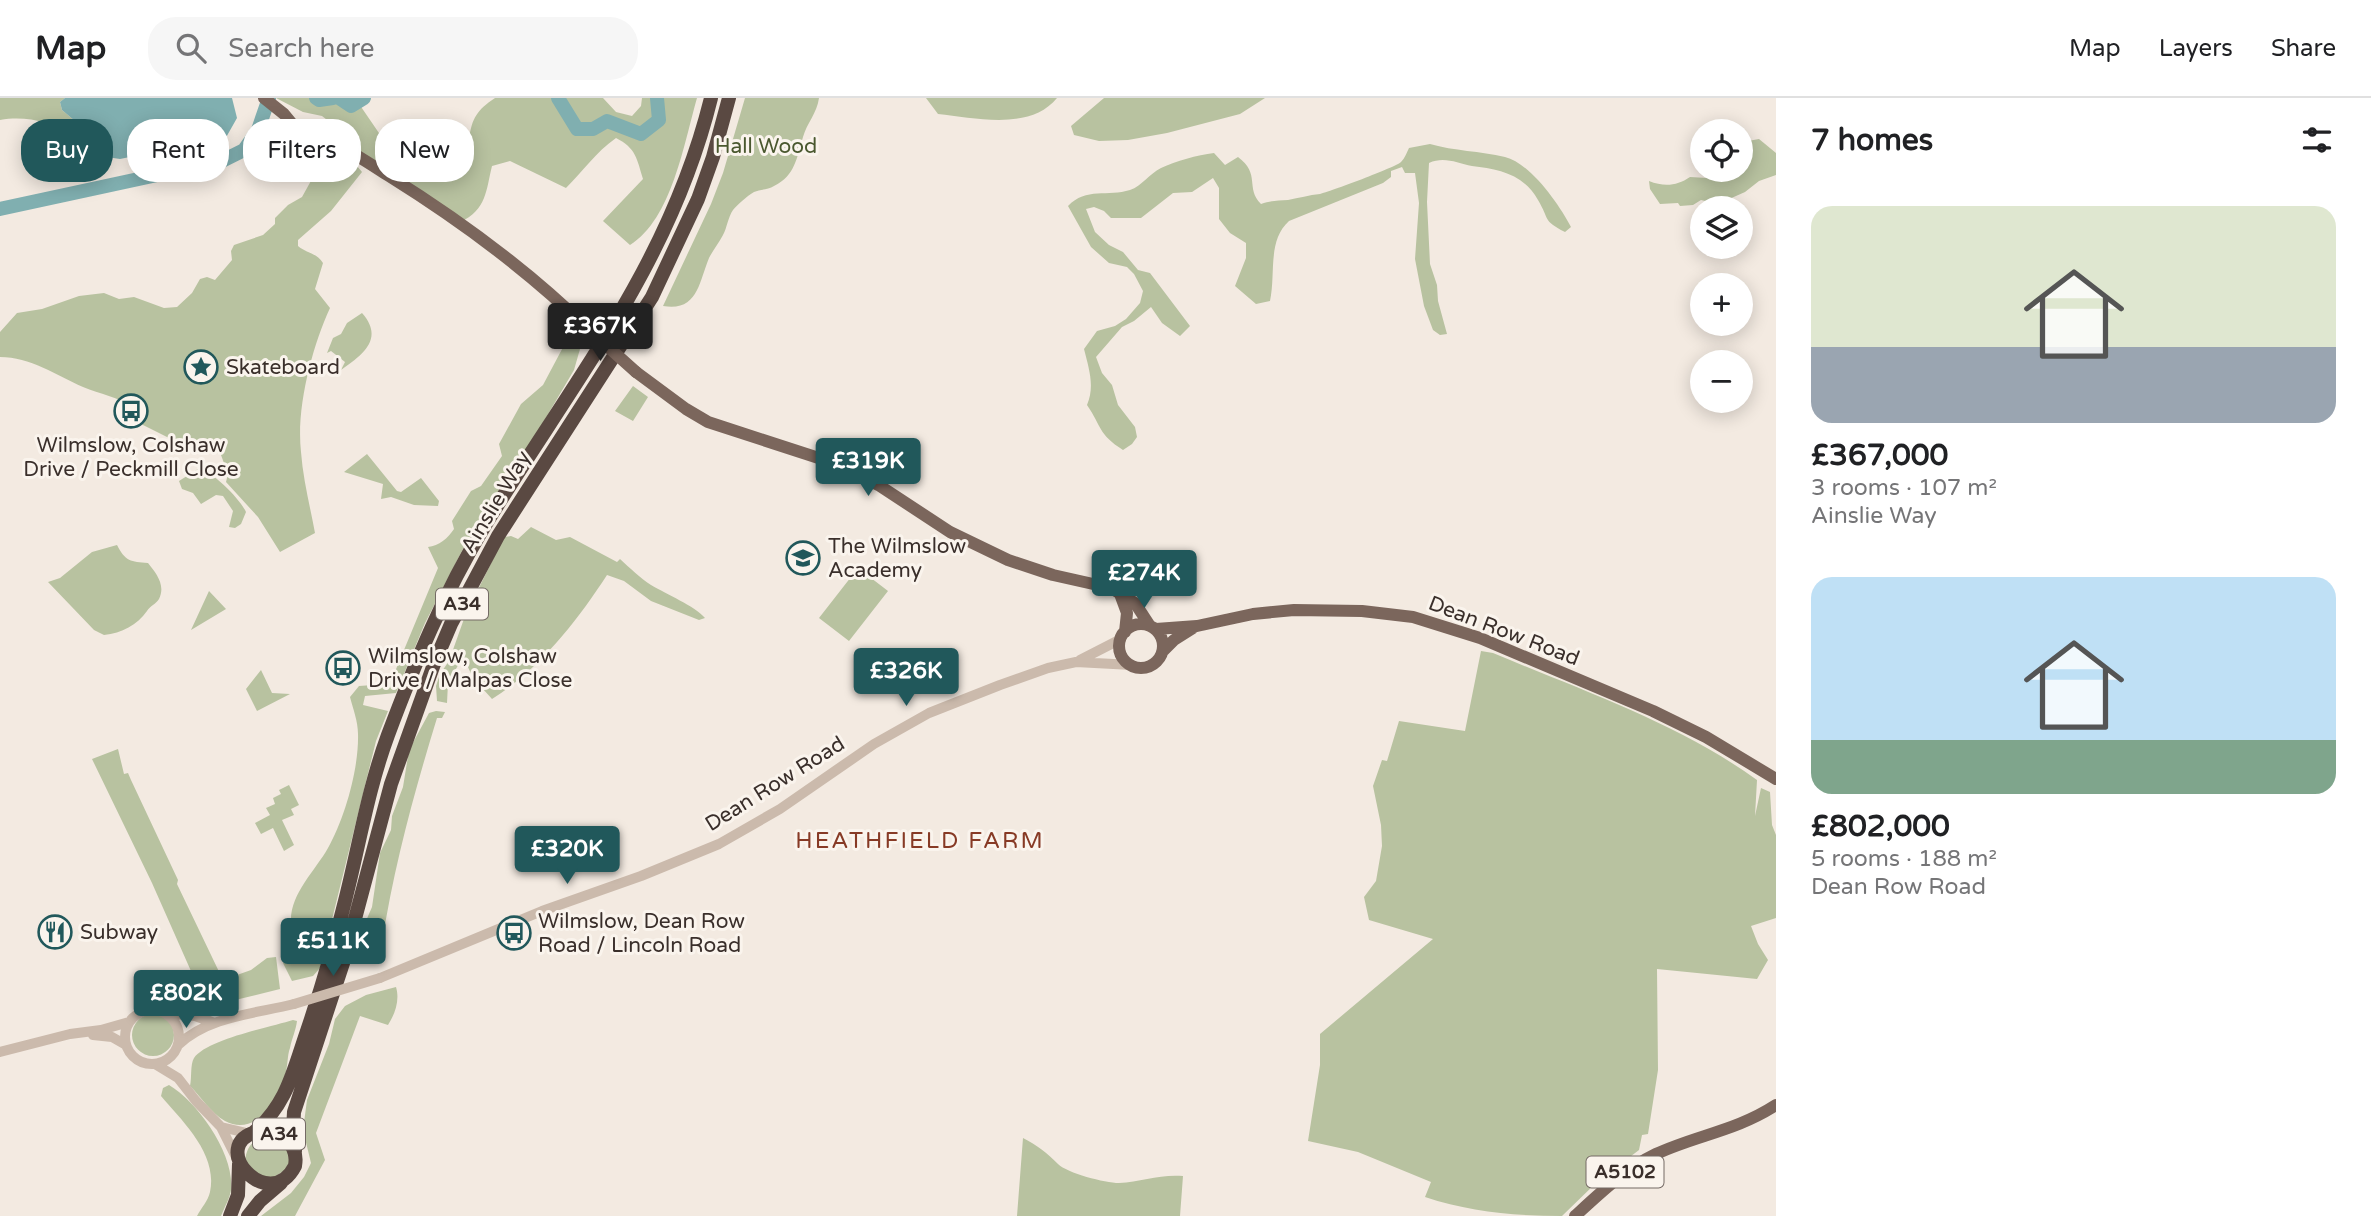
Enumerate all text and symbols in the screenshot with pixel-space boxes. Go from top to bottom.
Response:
search box [148,17,638,80]
text: Map [35,29,106,68]
icon: search [172,29,210,67]
text: Search here [228,33,374,64]
text: Map [2069,34,2121,63]
text: Layers [2159,34,2233,63]
text: Share [2271,34,2336,63]
chip: Buy [21,119,113,182]
chip: Rent [127,119,229,182]
chip: Filters [243,119,361,182]
chip: New [375,119,474,182]
map controls [1690,119,1753,413]
button: locate [1690,119,1753,182]
icon: filters [2298,121,2336,159]
text: 7 homes [1811,122,1933,159]
park label: Hall Wood [715,134,817,159]
button: layers [1690,196,1753,259]
icon: home [2011,251,2137,377]
button: + [1690,273,1753,336]
pin: £367K [551,303,649,363]
text: £367K [564,312,636,340]
place icon: Skateboard [182,348,220,386]
button: − [1690,350,1753,413]
place label: Skateboard [226,355,340,380]
bus stop icon: Wilmslow, Colshaw Drive / Peckmill Close [112,392,150,430]
place label: Wilmslow, Colshaw Drive / Peckmill Close [23,433,239,482]
text: £367,000 [1811,437,1948,474]
pin: £319K [819,438,917,498]
street label: Ainslie Way [456,446,536,558]
text: £319K [832,447,904,475]
text: 3 rooms · 107 m² [1811,474,1997,502]
text: Ainslie Way [1811,502,1937,530]
place label: The Wilmslow Academy [828,534,966,583]
school or university icon: The Wilmslow Academy [784,539,822,577]
pin: £274K [1095,550,1193,610]
text: £274K [1108,559,1180,587]
road number: A34 [436,589,488,620]
street label: Dean Row Road [1425,591,1583,671]
icon: home [2011,622,2137,748]
place label: Wilmslow, Colshaw Drive / Malpas Close [368,644,573,693]
pin: £326K [857,648,955,708]
bus stop icon: Wilmslow, Colshaw Drive / Malpas Close [324,649,362,687]
text: £326K [870,657,942,685]
street label: Dean Row Road [701,731,849,837]
text: £802,000 [1811,808,1950,845]
pin: £320K [518,826,616,886]
district label: HEATHFIELD FARM [795,827,1045,855]
text: £320K [531,835,603,863]
text: 5 rooms · 188 m² [1811,845,1997,873]
text: Dean Row Road [1811,873,1986,901]
place label: Wilmslow, Dean Row Road / Lincoln Road [538,909,745,958]
restaurant icon: Subway [36,913,74,951]
bus stop icon: Wilmslow, Dean Row Road / Lincoln Road [495,914,533,952]
pin: £511K [284,918,382,978]
place label: Subway [80,920,158,945]
text: £511K [297,927,369,955]
pin: £802K [137,970,235,1030]
text: £802K [150,979,222,1007]
road number: A34 [253,1118,305,1150]
road number: A5102 [1586,1156,1664,1188]

